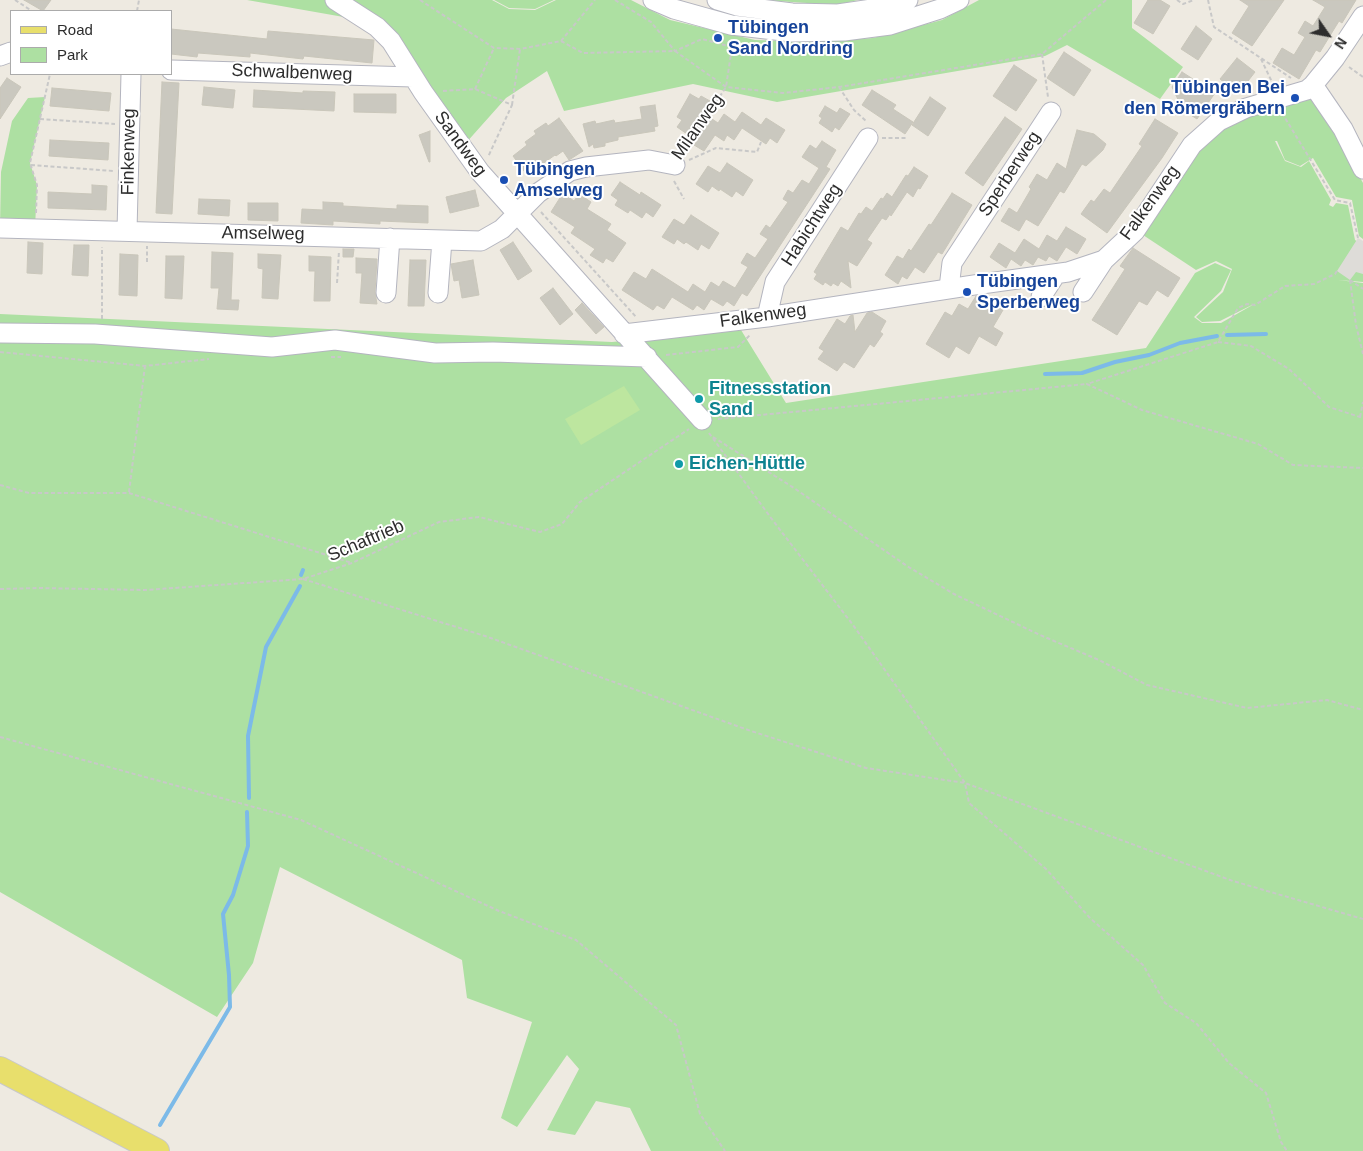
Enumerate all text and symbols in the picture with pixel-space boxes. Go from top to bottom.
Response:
legend [10,10,172,75]
north arrow [1303,10,1353,60]
place label: Tübingen Sand Nordring [728,17,853,59]
text: Road [57,21,93,38]
marker: Tübingen Sand Nordring [712,32,724,44]
text: N [1331,35,1350,52]
text: Park [57,46,88,63]
street label: Schwalbenweg [231,60,353,86]
place label: Tübingen Bei den Römergräbern [1124,77,1285,120]
street label: Milanweg [667,90,729,164]
marker: Tübingen Bei den Römergräbern [1289,92,1301,104]
street label: Sandweg [429,107,491,181]
street label: Finkenweg [117,108,141,196]
street label: Sperberweg [975,127,1045,221]
place label: Tübingen Amselweg [514,159,603,202]
street label: Falkenweg [1116,161,1184,245]
marker: Tübingen Amselweg [498,174,510,186]
street label: Habichtweg [777,180,847,270]
street label: Amselweg [221,222,305,246]
place label: Tübingen Sperberweg [977,271,1080,314]
marker: Tübingen Sperberweg [961,286,973,298]
street label: Falkenweg [718,299,808,333]
place label: Fitnessstation Sand [709,378,831,420]
marker: Fitnessstation Sand [693,393,705,405]
place label: Eichen-Hüttle [689,453,805,475]
marker: Eichen-Hüttle [673,458,685,470]
street label: Schaftrieb [324,515,408,567]

